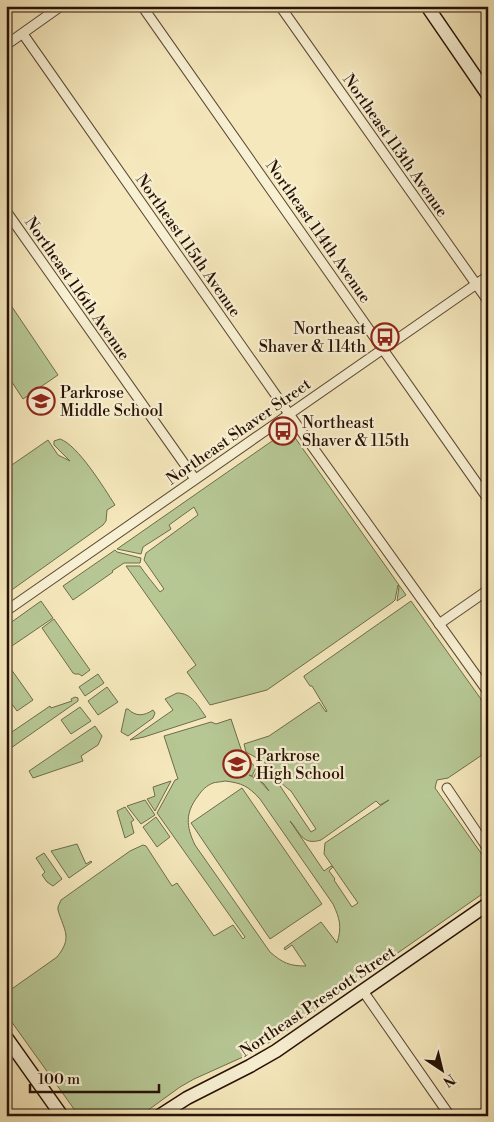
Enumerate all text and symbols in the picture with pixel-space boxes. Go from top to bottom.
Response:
street label: Northeast 113th Avenue [338,70,452,221]
street label: Northeast 114th Avenue [261,156,375,307]
street label: Northeast 115th Avenue [131,170,245,321]
street label: Northeast 116th Avenue [20,213,134,364]
place label: Northeast Shaver & 114th [259,319,366,357]
bus stop icon: Northeast Shaver & 114th [370,322,400,352]
street label: Northeast Shaver Street [162,374,315,489]
place label: Parkrose Middle School [60,383,163,421]
school or university icon: Parkrose Middle School [26,386,56,416]
place label: Northeast Shaver & 115th [302,413,410,451]
bus stop icon: Northeast Shaver & 115th [268,416,298,446]
place label: Parkrose High School [256,746,345,784]
school or university icon: Parkrose High School [222,749,252,779]
street label: Northeast Prescott Street [236,942,400,1061]
north arrow [416,1044,466,1094]
scale bar [30,1062,159,1094]
text: N [439,1069,459,1090]
text: 100 m [38,1070,80,1089]

